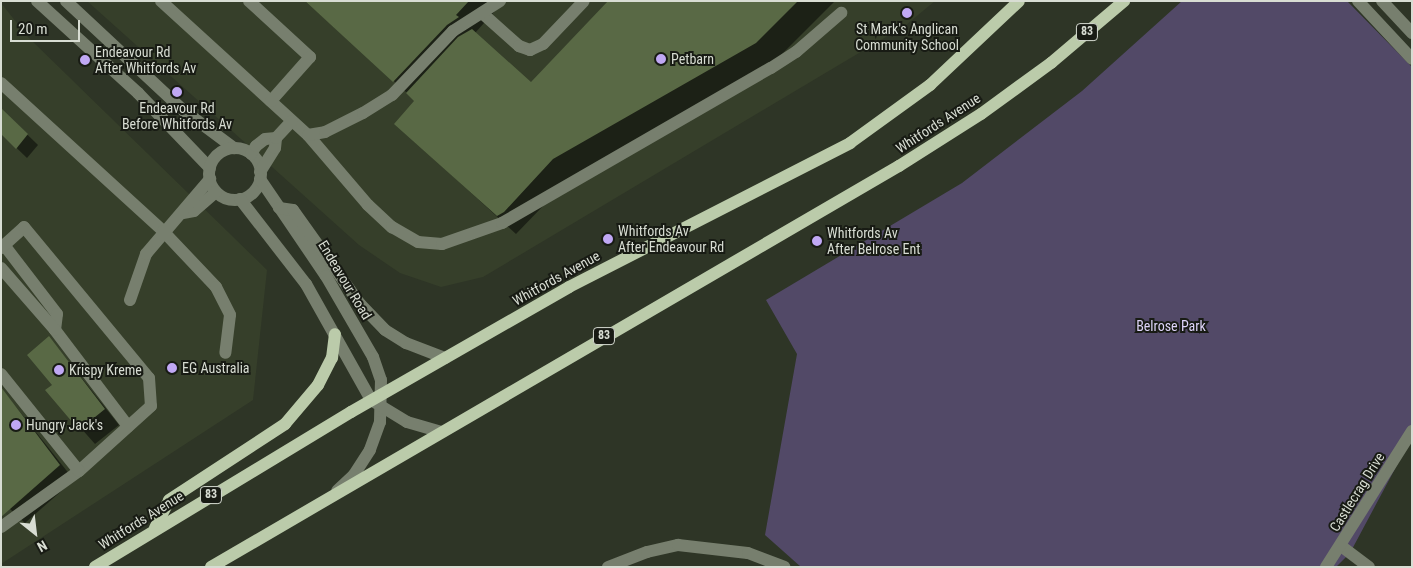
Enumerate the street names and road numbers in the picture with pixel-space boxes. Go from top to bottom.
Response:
road number: 83 [1076,22,1098,42]
street label: Whitfords Avenue [893,89,983,157]
street label: Endeavour Road [315,237,375,323]
street label: Whitfords Avenue [509,247,603,309]
road number: 83 [593,326,615,346]
street label: Castlecrag Drive [1326,449,1388,535]
road number: 83 [200,486,222,504]
street label: Whitfords Avenue [95,487,187,553]

